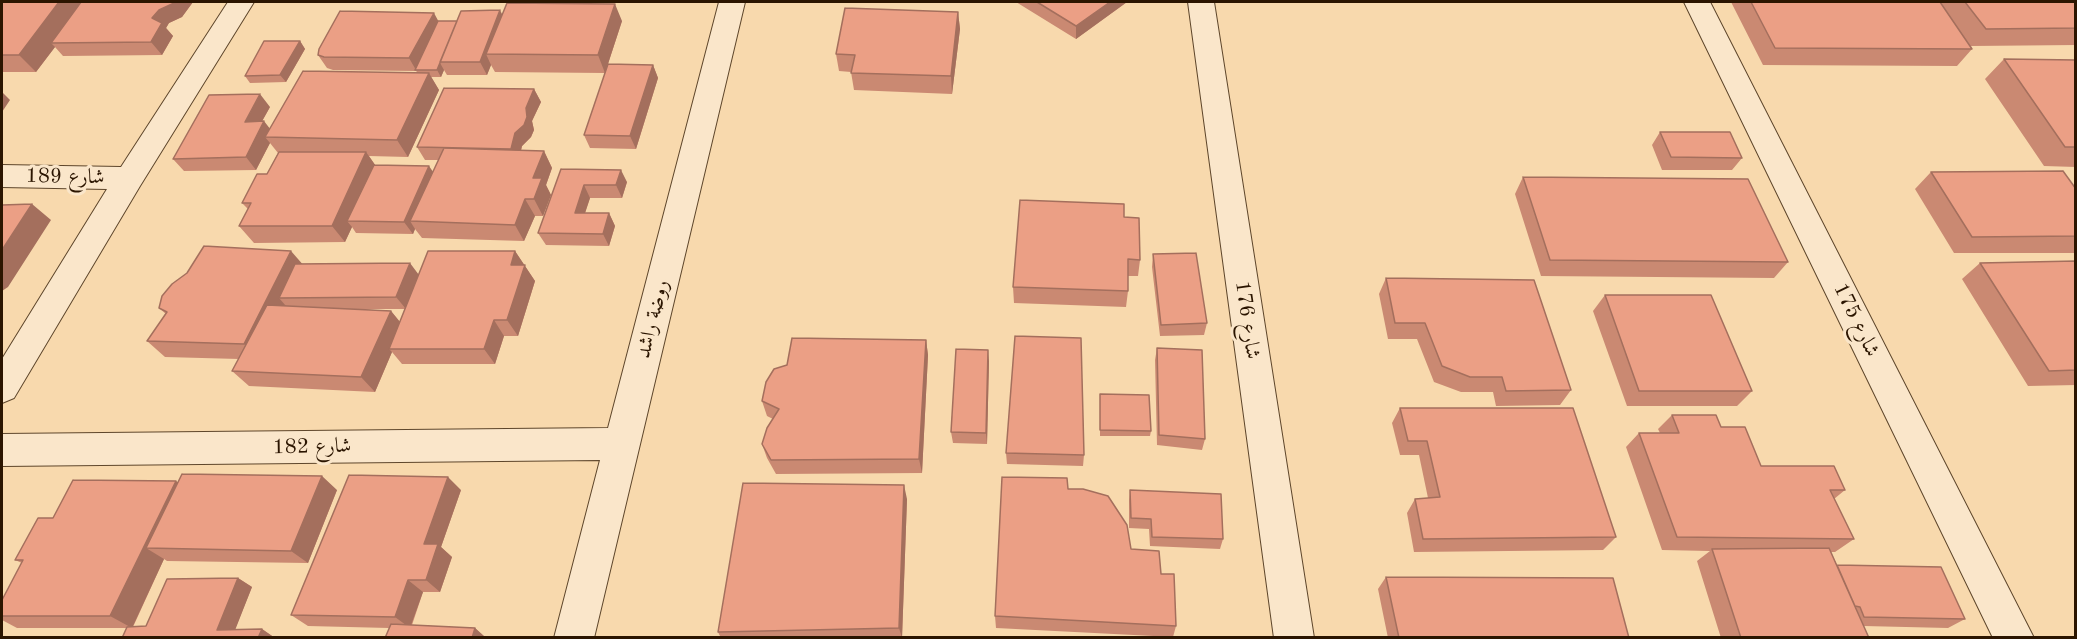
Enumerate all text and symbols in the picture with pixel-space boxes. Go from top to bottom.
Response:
street label: شارع 189 [25,164,105,190]
street label: روضة راشد [631,277,675,361]
street label: شارع 176 [1229,279,1265,361]
street label: شارع 175 [1827,279,1885,361]
street label: شارع 182 [272,434,352,460]

